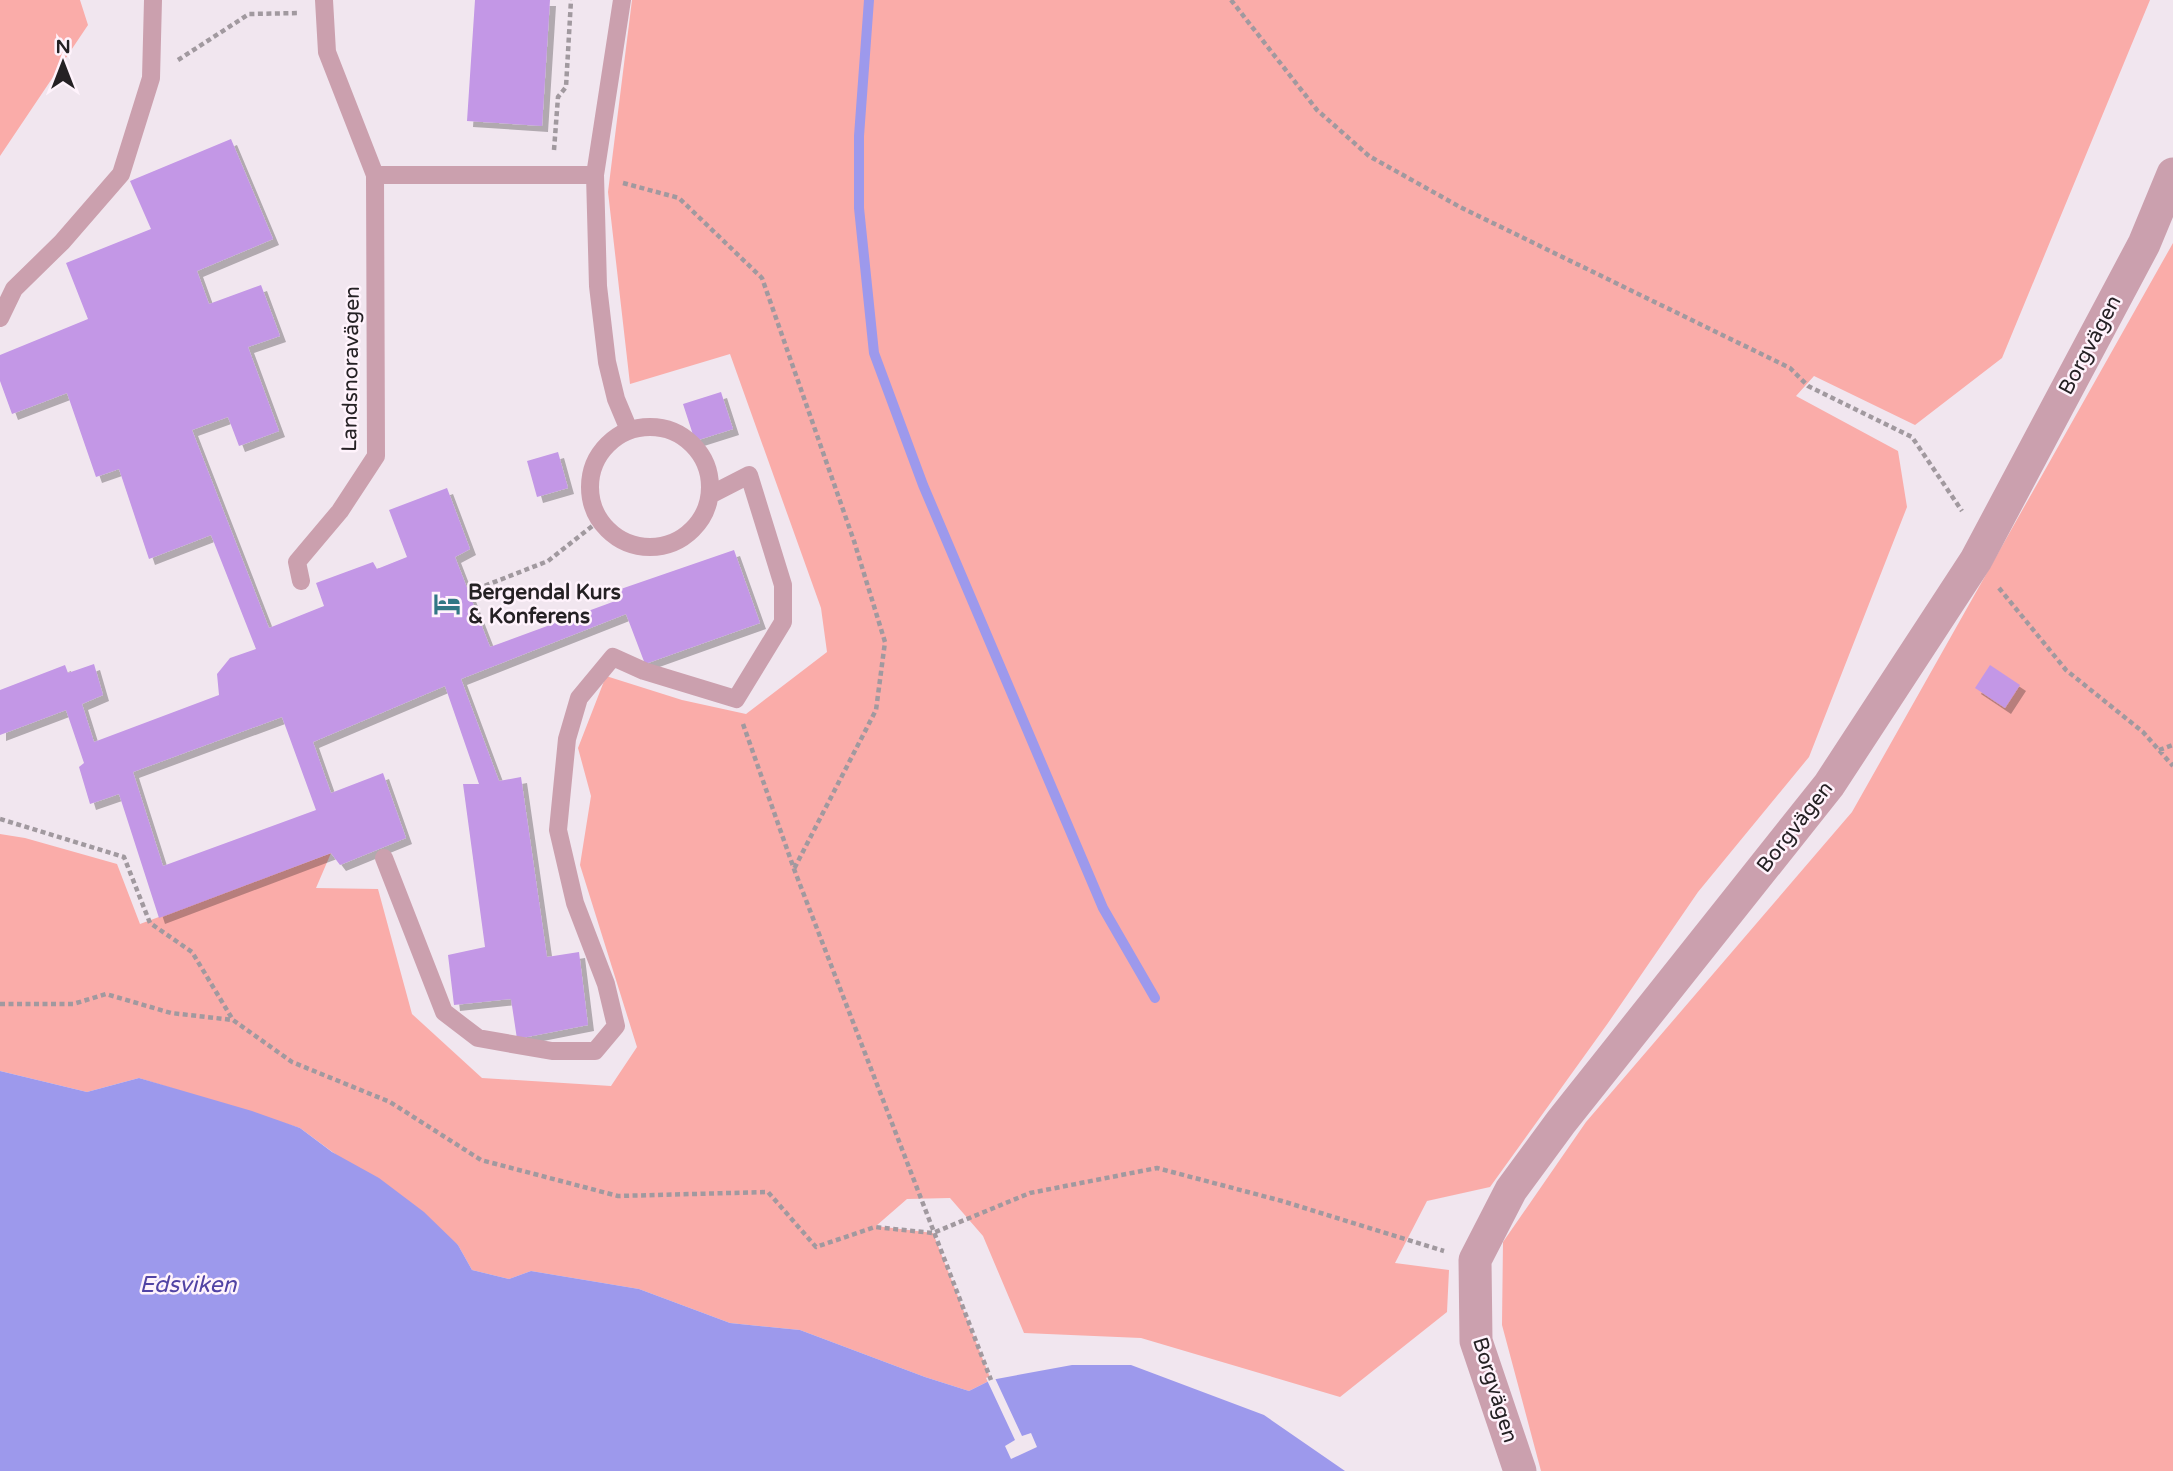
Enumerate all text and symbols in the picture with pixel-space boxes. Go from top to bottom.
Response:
north arrow [28,28,98,98]
text: N [55,36,71,58]
street label: Landsnoravägen [337,286,365,452]
street label: Borgvägen [2053,291,2127,399]
place label: Bergendal Kurs & Konferens [468,580,621,629]
hotel icon: Bergendal Kurs & Konferens [432,589,462,619]
street label: Borgvägen [1752,776,1838,878]
water label: Edsviken [139,1271,238,1299]
street label: Borgvägen [1467,1334,1523,1446]

